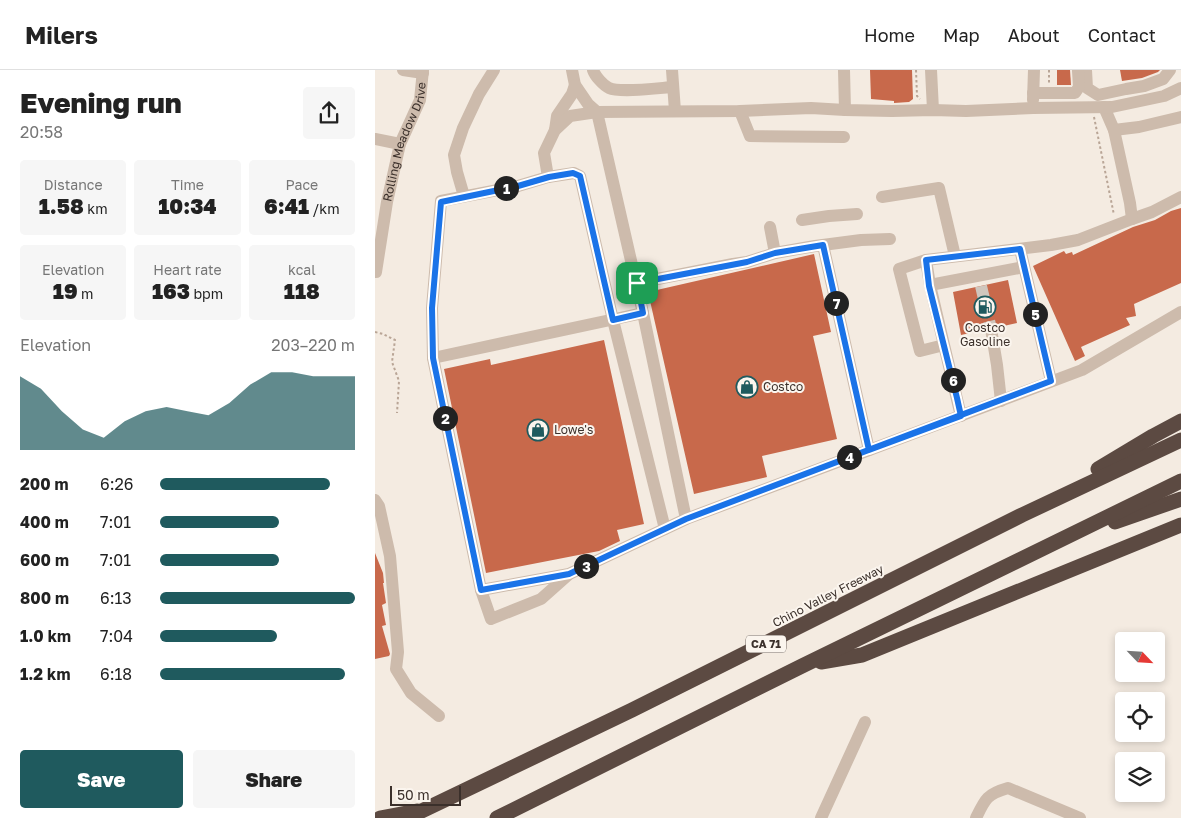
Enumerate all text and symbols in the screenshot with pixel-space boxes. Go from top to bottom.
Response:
text: Milers [25,20,98,49]
text: Home [864,24,915,46]
text: Map [943,24,980,46]
text: About [1008,24,1060,46]
text: Contact [1088,24,1156,46]
street label: Rolling Meadow Drive [379,81,429,203]
text: Evening run [20,86,182,119]
button: share [303,87,355,139]
text: 20:58 [20,122,63,142]
text: Distance [44,176,103,193]
text: Time [171,176,204,193]
text: Pace [285,176,318,193]
pin: 1 [493,176,519,200]
text: 1 [503,180,510,197]
text: 1.58 [39,193,84,219]
text: 10:34 [158,193,217,219]
text: 6:41 [264,193,309,219]
text: km [84,200,108,217]
text: /km [309,200,340,217]
text: Elevation [42,261,104,278]
text: Heart rate [153,261,222,278]
text: kcal [288,261,316,278]
pin [616,262,658,304]
icon: arrive [623,269,651,297]
text: 19 [53,278,78,304]
text: 163 [152,278,190,304]
text: 118 [284,278,320,304]
text: m [78,285,93,302]
text: bpm [190,285,223,302]
pin: 7 [823,290,849,316]
text: 7 [833,295,840,312]
fuel station icon: Costco Gasoline [973,295,997,319]
pin: 5 [1023,302,1047,326]
text: 5 [1031,306,1040,323]
place label: Costco Gasoline [960,320,1010,349]
text: Elevation [20,335,91,355]
text: 203–220 m [271,335,355,355]
pin: 6 [941,368,965,392]
text: 6 [949,372,958,389]
shop icon: Costco [735,375,759,399]
place label: Costco [763,379,803,394]
pin: 2 [433,406,457,430]
text: 2 [441,410,450,427]
shop icon: Lowe's [526,418,550,442]
place label: Lowe's [554,422,593,437]
pin: 4 [837,444,861,470]
text: 4 [845,449,854,466]
text: 200 m [20,474,69,494]
text: 6:26 [100,474,133,494]
text: 400 m [20,512,69,532]
text: 7:01 [100,512,131,532]
text: 600 m [20,550,69,570]
text: 7:01 [100,550,131,570]
pin: 3 [573,554,599,578]
text: 3 [582,558,591,575]
street label: Chino Valley Freeway [770,561,886,630]
text: 800 m [20,588,69,608]
text: 6:13 [100,588,132,608]
text: 1.0 km [20,626,71,646]
text: 7:04 [100,626,133,646]
north arrow [1115,632,1165,682]
map controls [1115,632,1165,802]
road number: CA 71 [746,636,786,652]
text: 1.2 km [20,664,70,684]
text: 6:18 [100,664,132,684]
button: locate [1115,692,1165,742]
button: Save [20,750,183,808]
button: Share [193,750,355,808]
button: layers [1115,752,1165,802]
scale bar [390,783,461,806]
text: 50 m [397,786,430,803]

